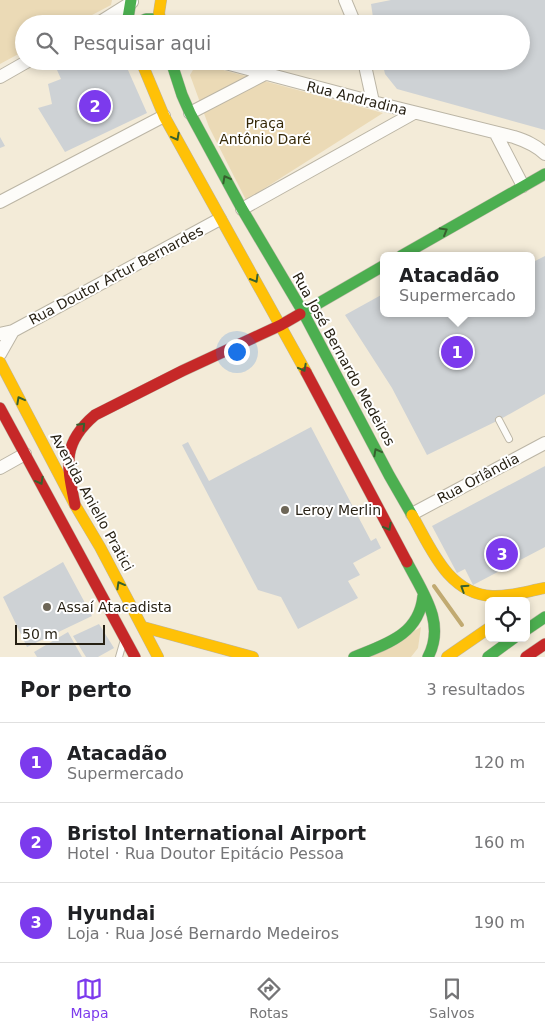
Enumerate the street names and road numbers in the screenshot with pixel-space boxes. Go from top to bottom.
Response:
street label: Rua Andradina [305,78,409,118]
street label: Rua Doutor Artur Bernardes [26,222,206,328]
street label: Rua José Bernardo Medeiros [289,269,399,449]
street label: Avenida Aniello Pratici [47,430,137,574]
street label: Rua Orlândia [434,450,522,506]

